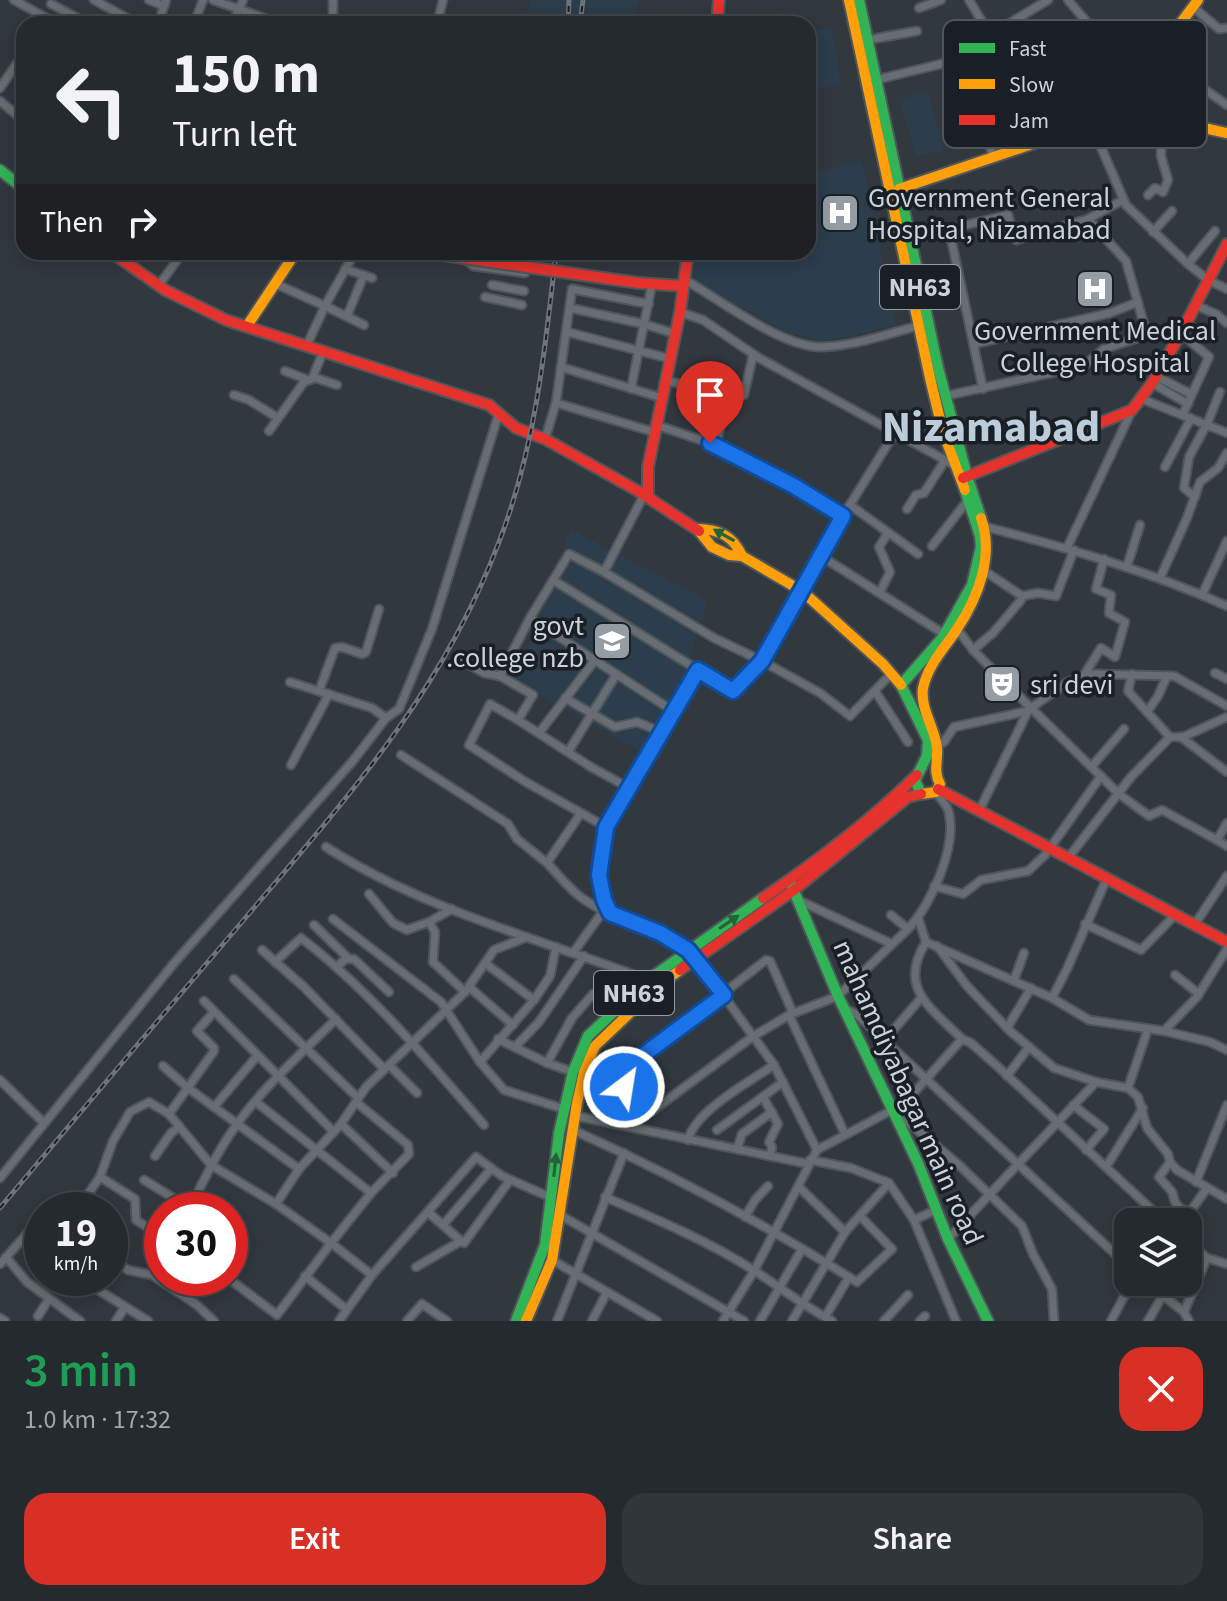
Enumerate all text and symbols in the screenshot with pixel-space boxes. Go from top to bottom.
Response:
legend [943,20,1207,148]
text: Fast [1009,33,1047,65]
text: 150 m [172,35,320,114]
icon: left [40,48,144,152]
text: Slow [1009,69,1054,101]
text: Jam [1009,105,1049,137]
text: Turn left [172,109,297,160]
place label: Government General Hospital, Nizamabad [868,178,1111,250]
hospital icon: Government General Hospital, Nizamabad [819,192,861,234]
icon: right [120,200,164,244]
text: Then [40,201,104,244]
road number: NH63 [880,265,960,309]
hospital icon: Government Medical College Hospital [1074,268,1116,310]
place label: Government Medical College Hospital [974,311,1216,383]
pin [676,361,744,443]
icon: arrive [688,373,732,417]
district label: Nizamabad [882,396,1100,459]
one-way arrow [713,529,735,543]
place label: govt .college nzb [446,606,585,678]
school or university icon: govt .college nzb [591,620,633,662]
theatre icon: sri devi [981,663,1023,705]
place label: sri devi [1030,665,1113,705]
one-way arrow [718,915,740,930]
street label: mahamdiyabagar main road [823,933,994,1251]
road number: NH63 [594,971,674,1015]
position arrow [582,1045,666,1129]
one-way arrow [549,1152,562,1177]
speed limit sign: 30 [144,1192,248,1296]
text: 19 [55,1205,97,1262]
map controls [1114,1208,1202,1296]
button: layers [1114,1208,1202,1296]
text: km/h [54,1250,98,1278]
text: 3 min [24,1337,138,1405]
button: close [1119,1347,1203,1431]
text: 1.0 km · 17:32 [24,1401,171,1438]
button: Exit [24,1493,606,1585]
button: Share [622,1493,1203,1585]

